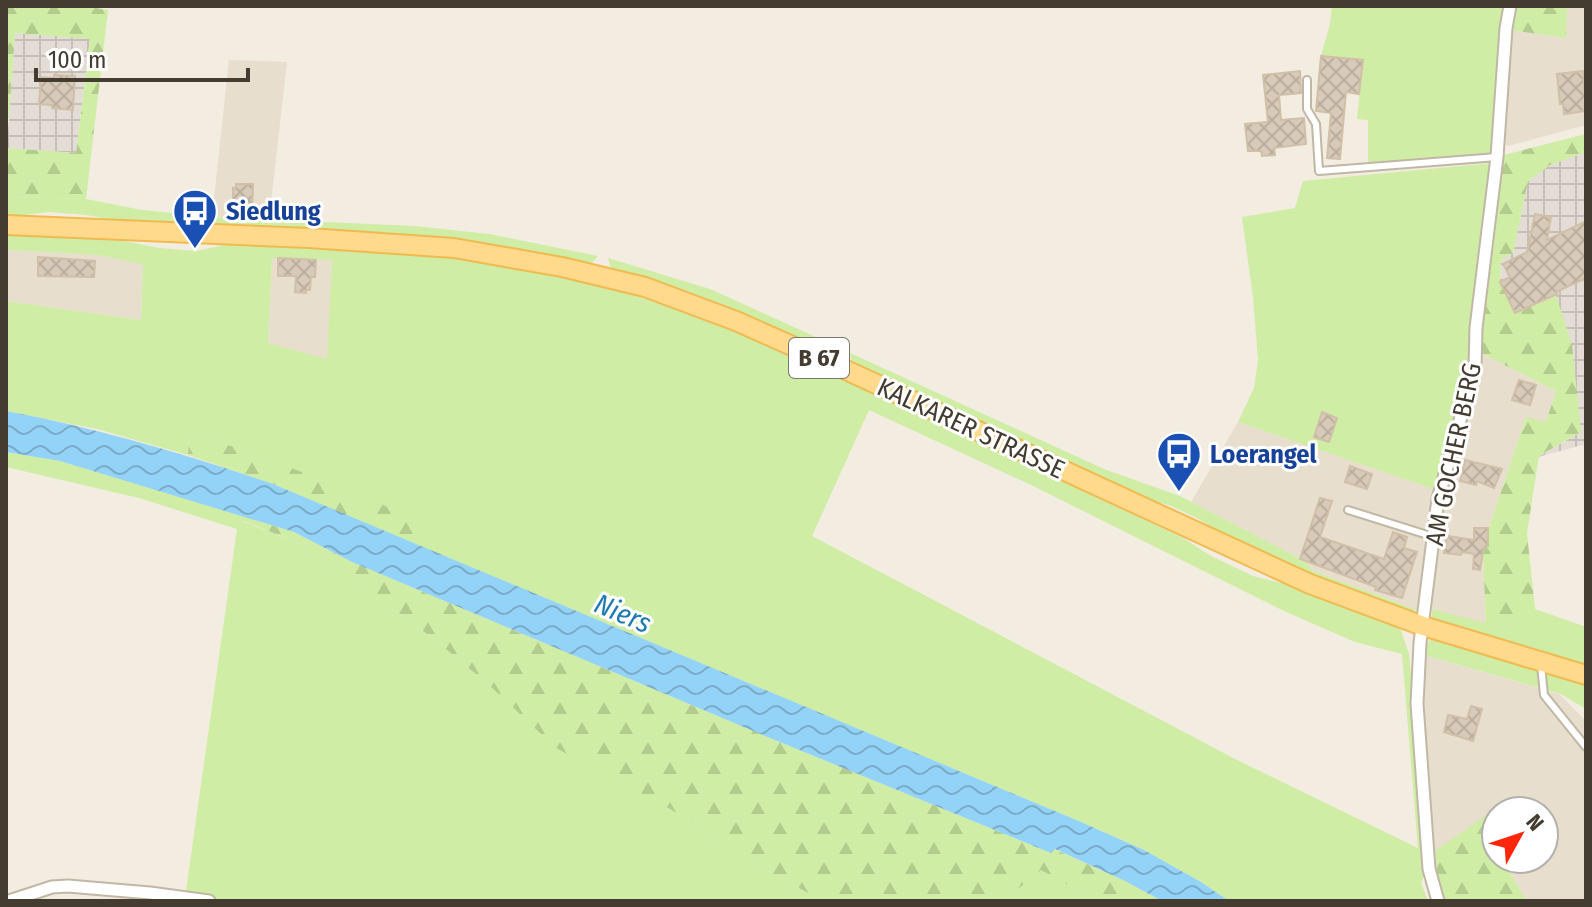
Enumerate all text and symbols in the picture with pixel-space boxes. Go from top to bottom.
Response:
scale bar [36,32,248,82]
text: 100 m [48,46,106,74]
bus stop icon: Siedlung [171,187,219,250]
place label: Siedlung [226,196,321,227]
road number: B 67 [789,338,849,378]
street label: AM GOCHER BERG [1419,360,1488,548]
street label: KALKARER STRASSE [872,372,1069,485]
bus stop icon: Loerangel [1155,430,1203,493]
place label: Loerangel [1210,439,1317,470]
water label: Niers [589,587,656,640]
north arrow [1480,795,1560,875]
text: N [1520,809,1550,836]

